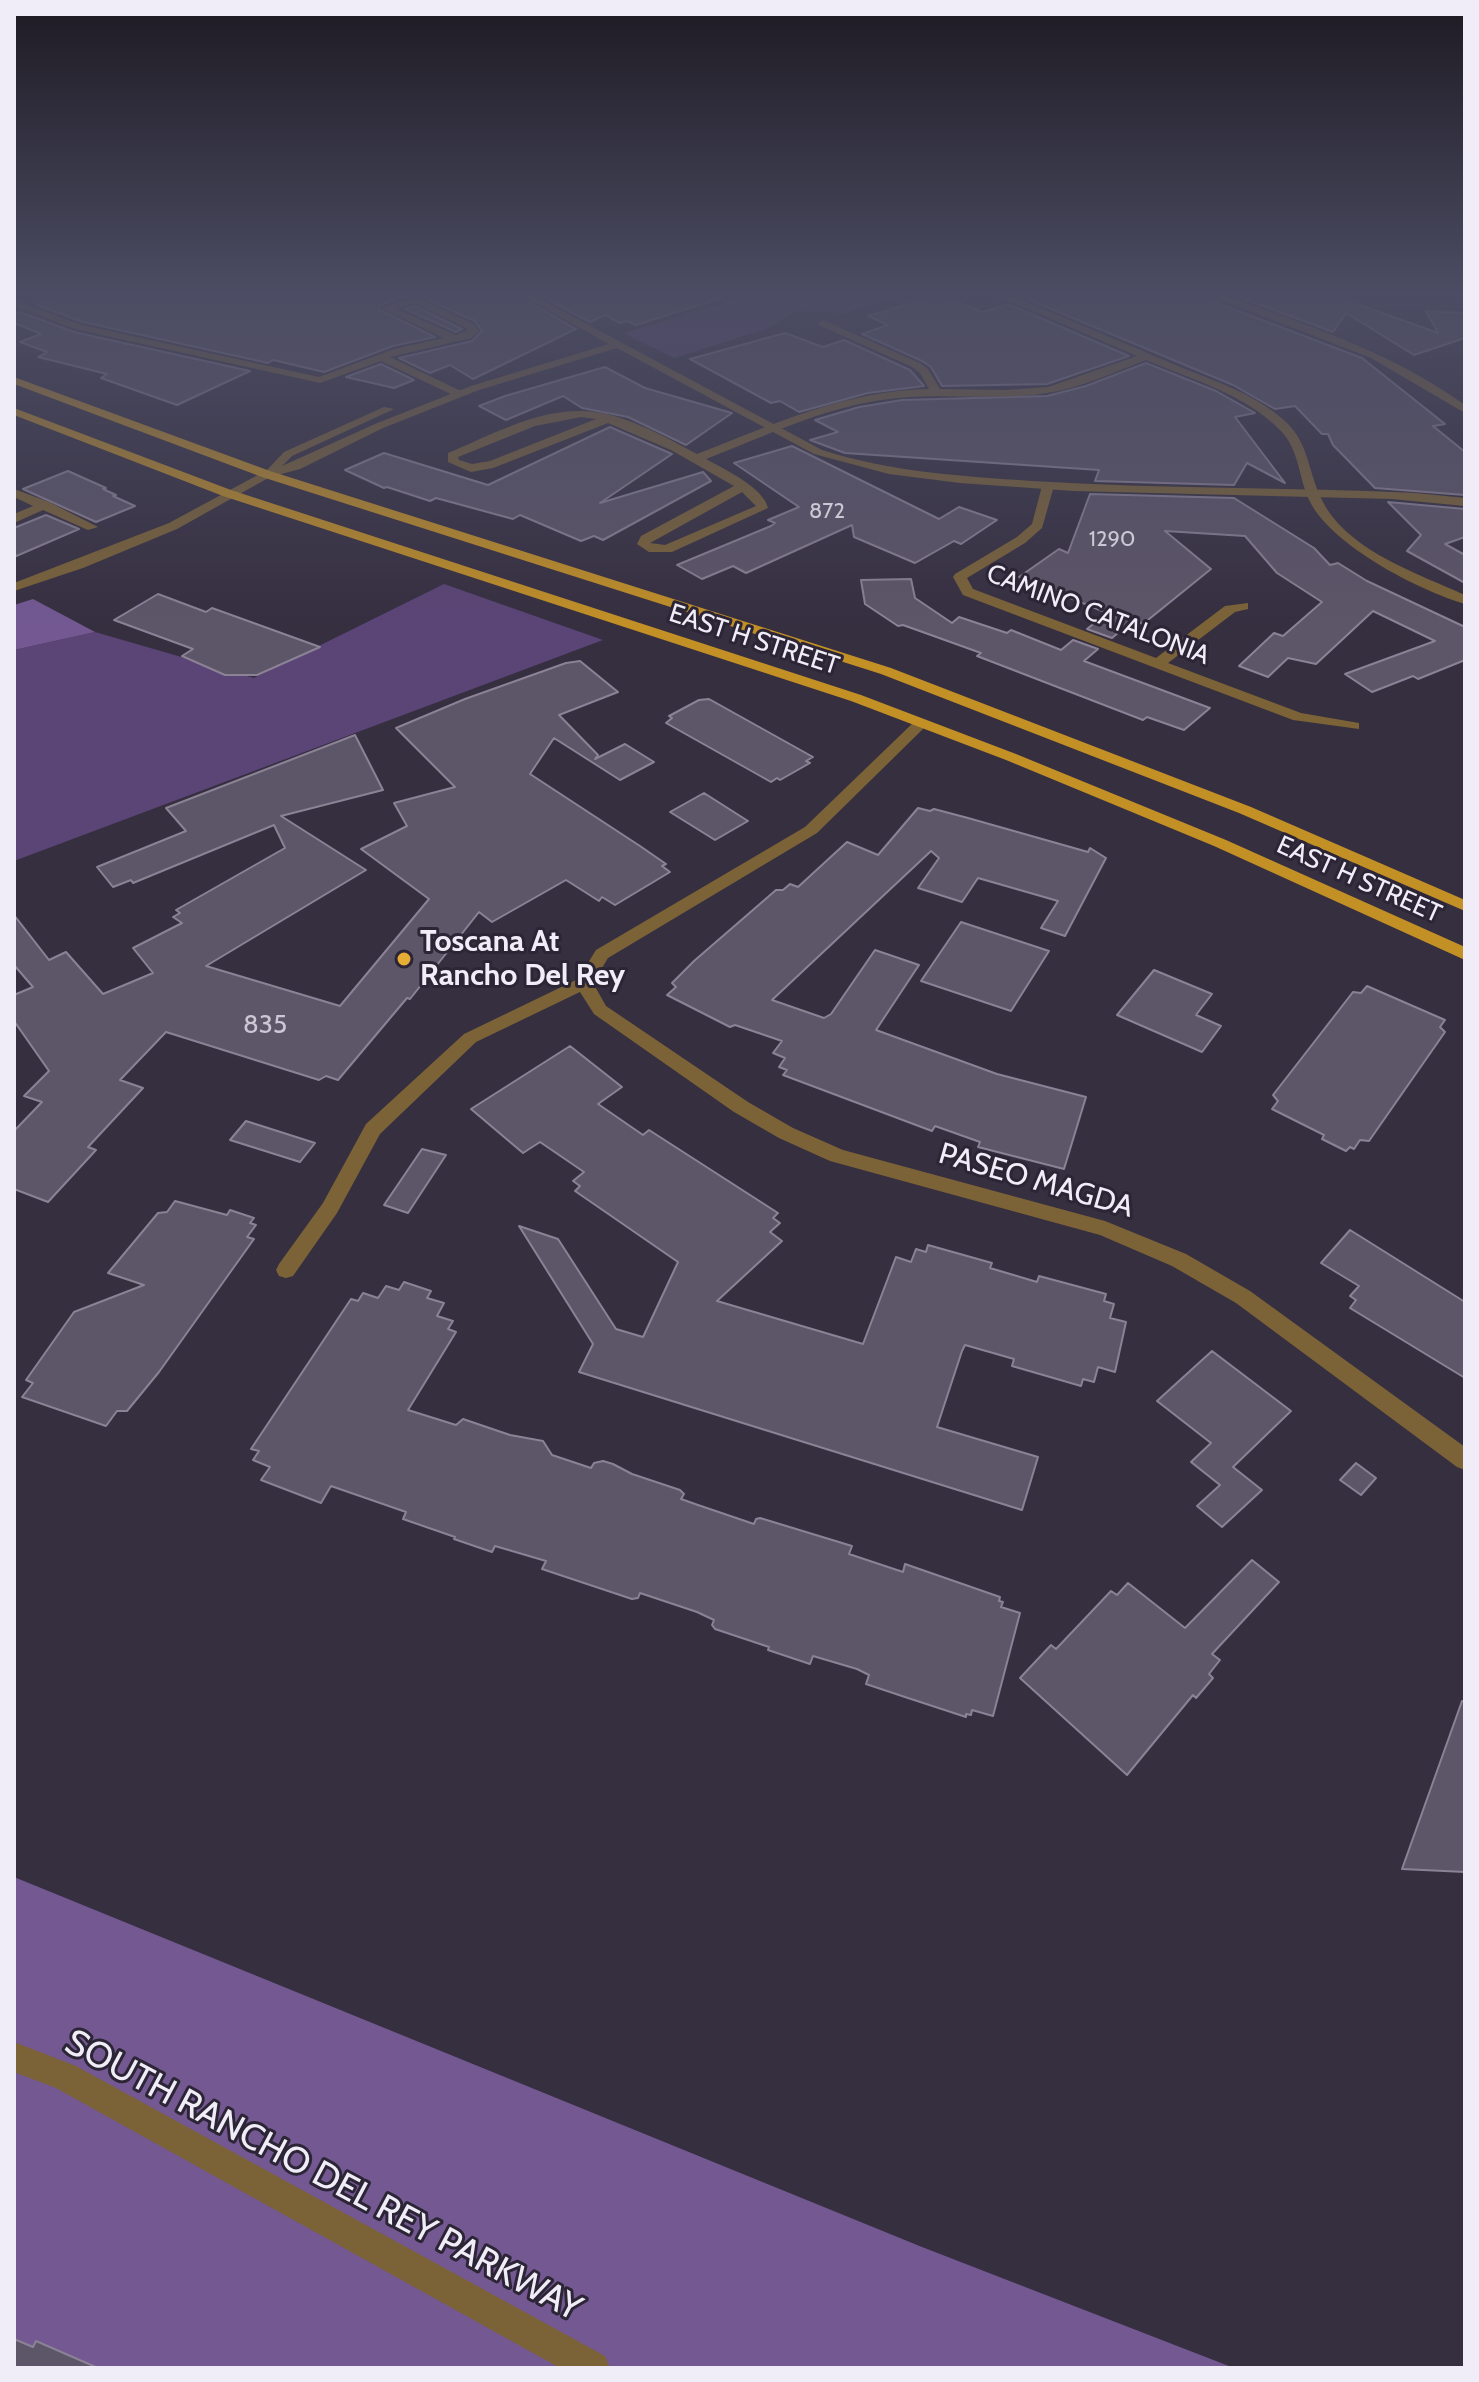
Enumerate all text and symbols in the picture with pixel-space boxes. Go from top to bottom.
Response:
house number: 872 [809,499,845,525]
house number: 1290 [1089,527,1135,553]
street label: CAMINO CATALONIA [982,558,1214,672]
street label: EAST H STREET [665,598,843,682]
street label: EAST H STREET [1272,830,1446,930]
place label: Toscana At Rancho Del Rey [420,924,625,994]
marker: Toscana At Rancho Del Rey [395,950,413,968]
house number: 835 [243,1009,287,1041]
street label: PASEO MAGDA [935,1136,1137,1226]
street label: SOUTH RANCHO DEL REY PARKWAY [57,2021,589,2331]

